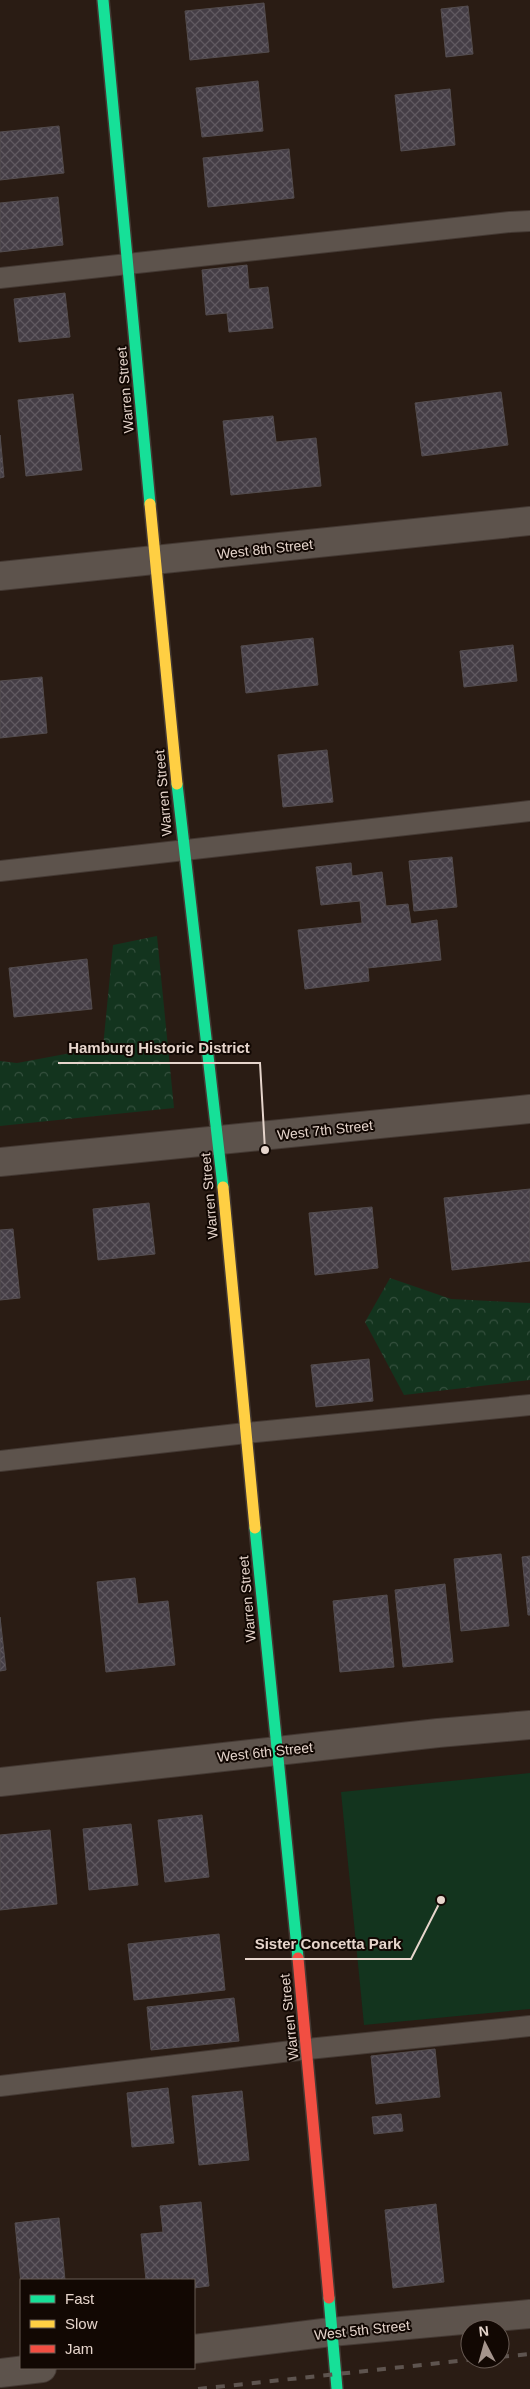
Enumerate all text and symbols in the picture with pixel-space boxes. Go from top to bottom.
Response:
street label: Warren Street [113,346,137,434]
street label: West 8th Street [216,536,314,562]
street label: Warren Street [151,749,175,837]
callout: Hamburg Historic District [58,1033,260,1063]
text: Hamburg Historic District [68,1039,250,1056]
street label: West 7th Street [276,1117,374,1143]
street label: Warren Street [197,1152,221,1240]
street label: Warren Street [235,1555,259,1643]
street label: West 6th Street [216,1739,314,1765]
callout: Sister Concetta Park [245,1929,411,1959]
text: Sister Concetta Park [255,1935,402,1952]
street label: Warren Street [277,1973,301,2061]
legend [20,2279,195,2369]
text: Fast [65,2290,95,2307]
text: Slow [65,2315,98,2332]
street label: West 5th Street [313,2317,411,2343]
north arrow [460,2319,510,2369]
text: N [478,2323,490,2340]
text: Jam [65,2340,93,2357]

